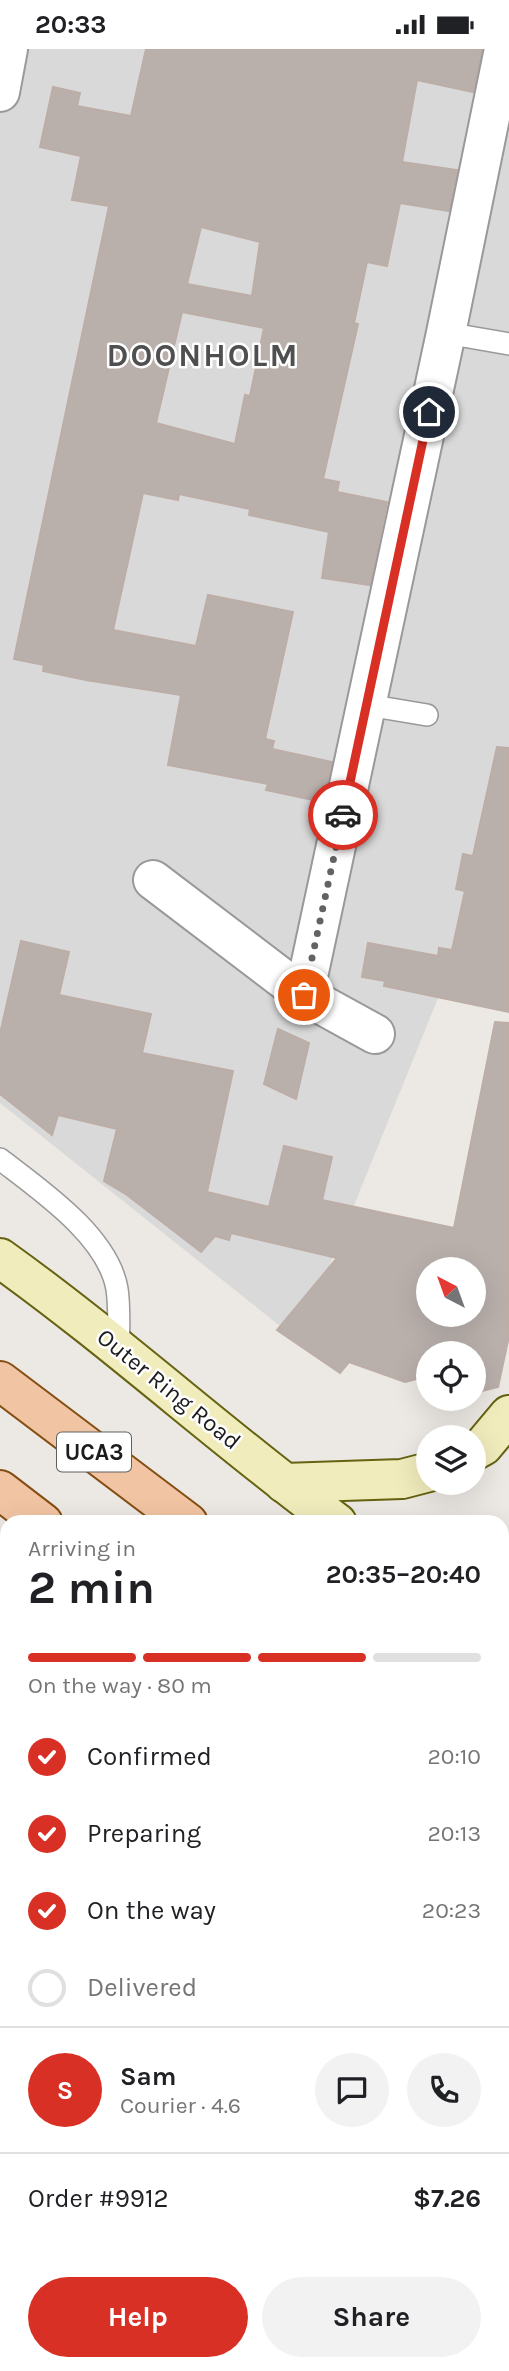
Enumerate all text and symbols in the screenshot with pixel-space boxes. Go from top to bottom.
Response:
text: 20:33 [35,9,107,40]
district label: DOONHOLM [107,337,299,374]
pin [399,382,459,442]
icon: home [410,393,448,431]
courier [308,780,378,850]
icon: car [324,796,362,834]
pin [274,965,334,1025]
icon: bag [285,976,323,1014]
north arrow [416,1257,486,1327]
map controls [416,1257,486,1495]
street label: Outer Ring Road [92,1323,246,1455]
button: locate [416,1341,486,1411]
button: layers [416,1425,486,1495]
road number: UCA3 [57,1433,131,1471]
text: Arriving in [28,1535,136,1562]
text: 20:35–20:40 [326,1559,481,1590]
text: 2 min [28,1561,155,1615]
text: On the way · 80 m [28,1672,212,1699]
icon: check [28,1738,66,1776]
text: Confirmed [87,1741,212,1772]
text: 20:10 [427,1743,481,1770]
icon: check [28,1815,66,1853]
text: Preparing [87,1818,201,1849]
text: 20:13 [428,1820,481,1847]
icon: check [28,1892,66,1930]
text: On the way [87,1895,216,1926]
text: 20:23 [422,1897,481,1924]
text: Delivered [87,1972,197,2003]
button: chat [315,2053,389,2127]
button: phone [407,2053,481,2127]
text: Sam [120,2061,176,2092]
text: S [57,2075,73,2106]
text: Courier · 4.6 [120,2092,241,2119]
text: Order #9912 [28,2183,169,2214]
text: $7.26 [413,2183,481,2214]
button: Help [28,2277,248,2357]
button: Share [262,2277,481,2357]

